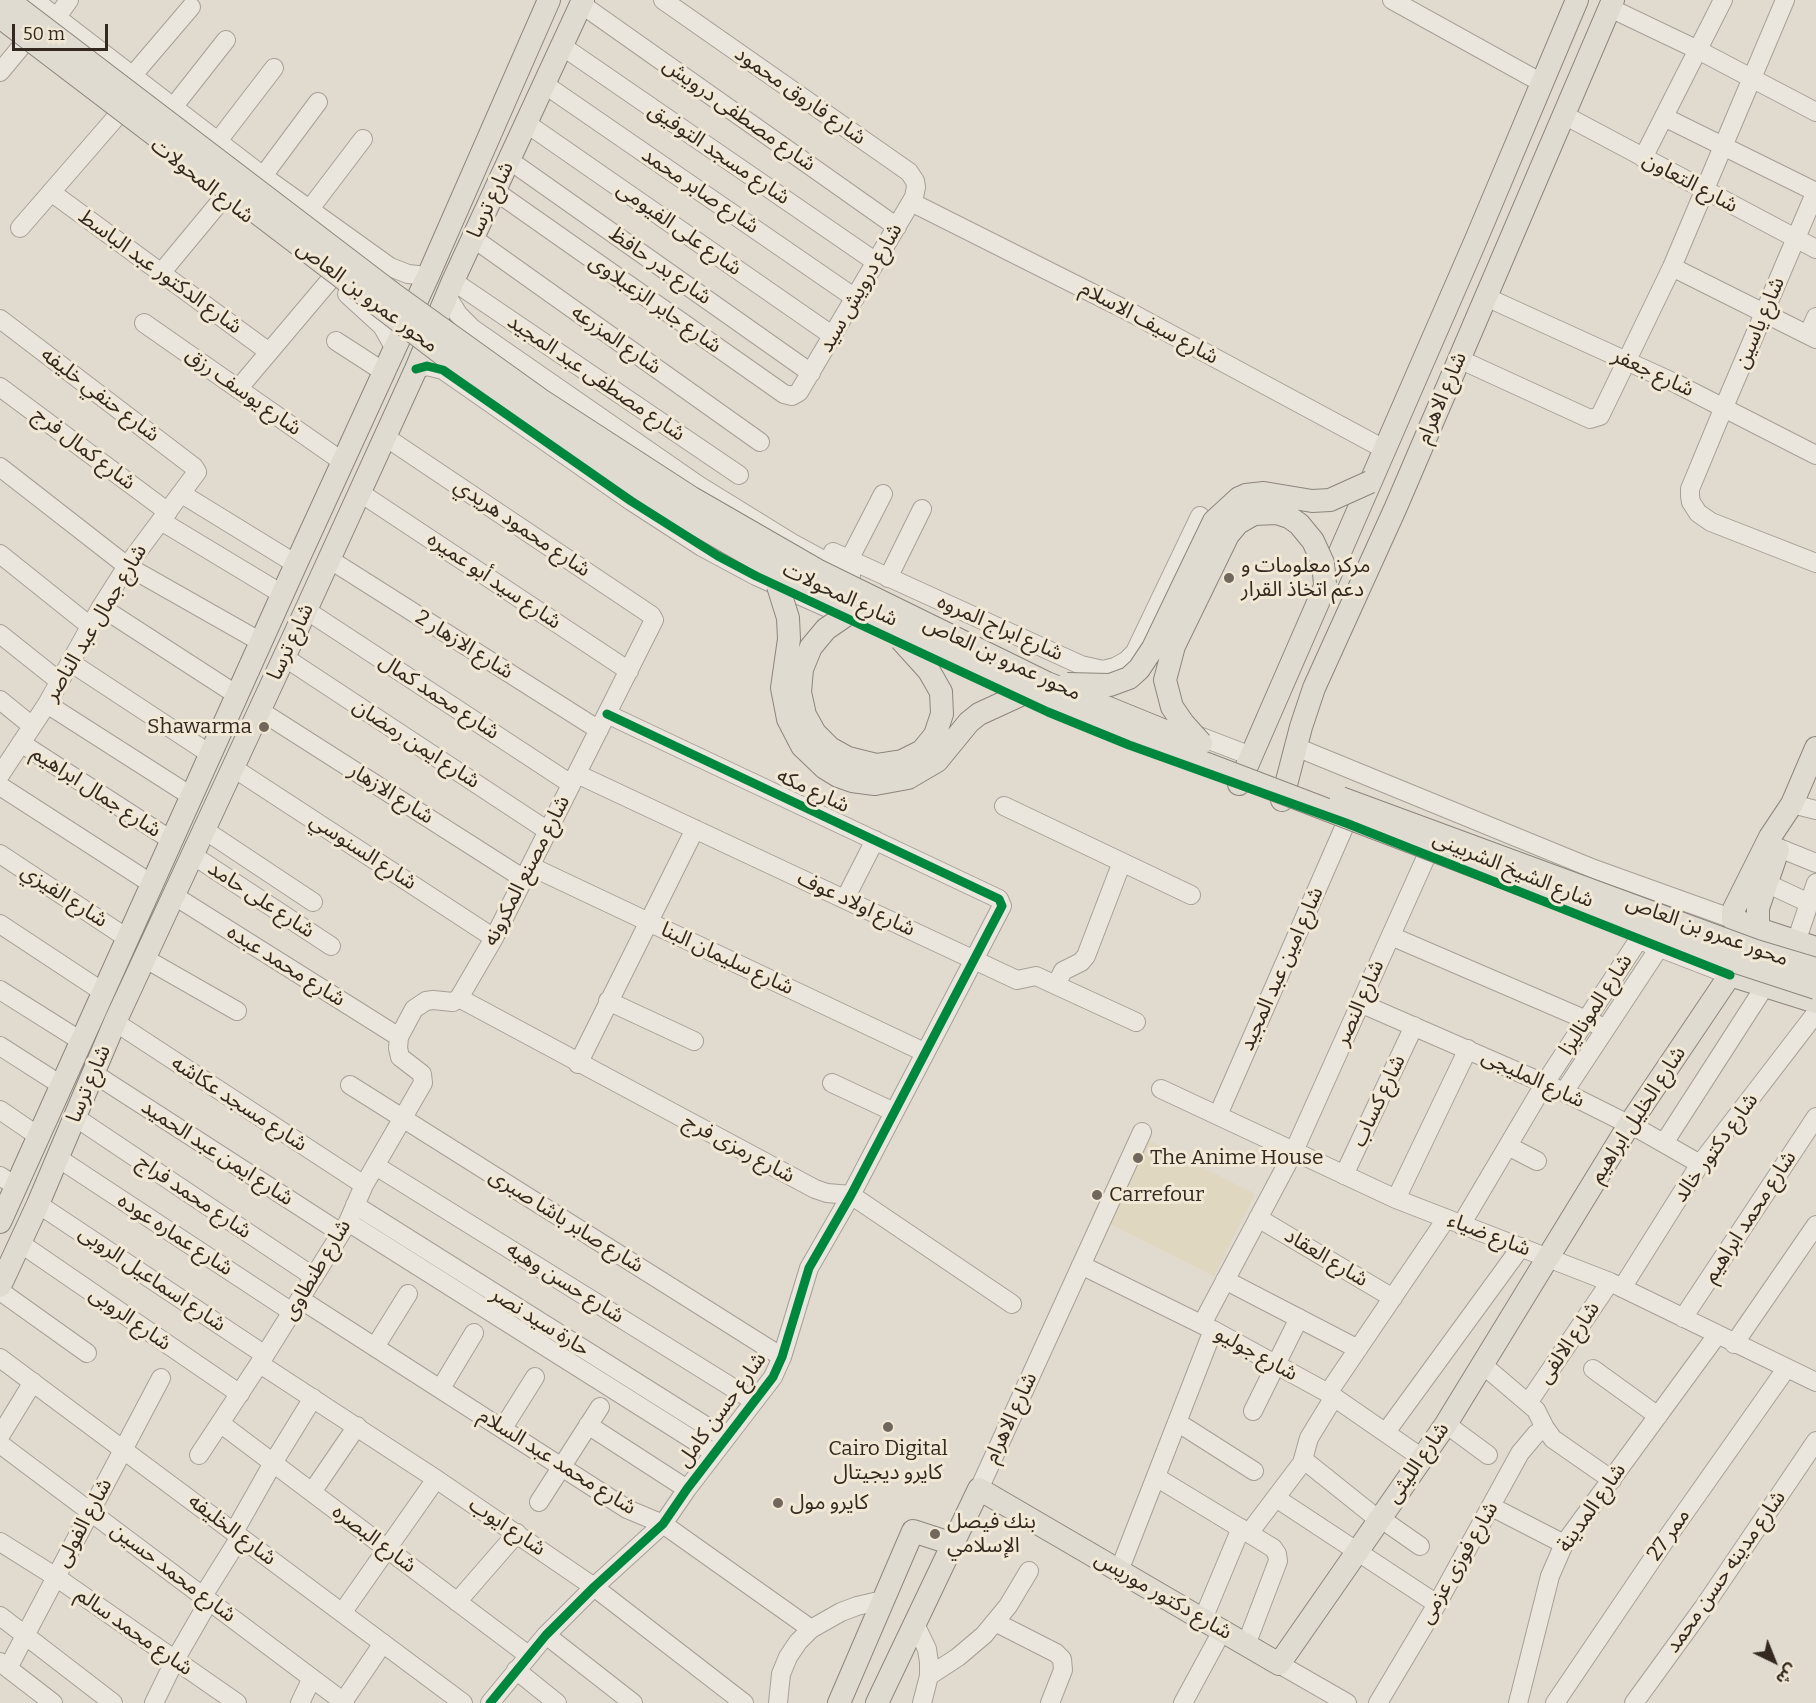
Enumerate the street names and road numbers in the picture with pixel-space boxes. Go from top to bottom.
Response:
street label: شارع فاروق محمود [729,41,871,151]
street label: شارع مصطفى درويش [658,53,820,177]
street label: شارع مسجد التوفيق [643,97,795,211]
street label: شارع المحولات [145,133,259,229]
street label: شارع صابر محمد [637,143,763,239]
street label: شارع التعاون [1638,147,1742,219]
street label: شارع ترسا [462,158,520,242]
street label: شارع على الفيومى [612,177,746,281]
street label: شارع الدكتور عبد الباسط [73,204,247,340]
street label: شارع درويش سيد [814,219,908,357]
street label: شارع بدر حافظ [604,222,716,310]
street label: محور عمرو بن العاص [291,236,443,358]
street label: شارع جابر الزعبلاوى [584,249,726,359]
street label: شارع ياسين [1729,273,1791,373]
street label: شارع سيف الاسلام [1075,276,1223,370]
street label: شارع المزرعه [566,300,666,380]
street label: شارع مصطفى عبد المجيد [502,309,690,447]
street label: شارع حنفي خليفه [36,342,164,448]
street label: شارع يوسف رزق [180,343,306,441]
street label: شارع جعفر [1608,343,1698,403]
street label: شارع الاهرام [1411,348,1473,448]
street label: شارع كمال فرج [28,402,140,496]
street label: شارع محمود هريدي [449,473,595,583]
street label: شارع سيد أبو عميره [422,527,566,635]
street label: شارع جمال عبد الناصر [39,540,153,706]
street label: شارع المحولات [778,557,902,633]
street label: شارع ابراج المروه [933,589,1067,667]
street label: شارع ترسا [262,600,320,684]
street label: شارع الازهار 2 [410,605,518,685]
street label: محور عمرو بن العاص [919,611,1085,707]
street label: شارع محمد كمال [374,649,504,745]
street label: شارع ايمن رمضان [348,694,484,794]
street label: شارع جمال ابراهيم [26,741,166,843]
street label: شارع الازهار [344,758,438,830]
street label: شارع مكه [773,763,853,819]
street label: شارع مصنع المكرونه [478,792,576,950]
street label: شارع السنوسي [305,808,421,896]
street label: شارع الشيخ الشربينى [1429,826,1597,914]
street label: شارع على حامد [203,856,319,944]
street label: شارع الفيزي [16,859,112,933]
street label: شارع اولاد عوف [793,866,919,942]
street label: شارع امين عبد المجيد [1235,883,1329,1055]
street label: محور عمرو بن العاص [1622,890,1792,972]
street label: شارع سليمان البنا [657,917,797,1001]
street label: شارع محمد عبده [222,920,350,1012]
street label: شارع الموناليزا [1554,950,1638,1060]
street label: شارع النصر [1330,956,1390,1050]
street label: شارع ترسا [61,1041,117,1127]
street label: شارع الخليل ابراهيم [1584,1042,1692,1188]
street label: شارع المليجى [1478,1044,1588,1114]
street label: شارع مسجد عكاشه [166,1051,312,1157]
street label: شارع كساب [1347,1051,1411,1151]
street label: شارع دكتور خالد [1668,1089,1764,1207]
street label: شارع ايمن عبد الحميد [136,1094,298,1212]
street label: شارع رمزى فرج [679,1109,799,1189]
street label: شارع محمد ابراهيم [1698,1146,1802,1288]
street label: شارع محمد فراج [132,1149,256,1245]
street label: شارع صابر باشا صبرى [484,1163,648,1279]
street label: شارع عماره عوده [113,1188,237,1282]
street label: شارع ضياء [1444,1208,1534,1262]
street label: شارع طنطاوى [277,1215,357,1325]
street label: شارع اسماعيل الروبى [74,1220,230,1338]
street label: شارع العقاد [1280,1223,1372,1293]
street label: شارع حسن وهبه [502,1237,628,1329]
street label: شارع الروبى [84,1282,176,1356]
street label: حارة سيد نصر [486,1282,594,1362]
street label: شارع الالفى [1532,1297,1606,1389]
street label: شارع جوليو [1210,1321,1302,1387]
street label: شارع حسن كامل [672,1348,772,1472]
street label: شارع الاهرام [979,1369,1043,1467]
street label: شارع محمد عبد السلام [473,1403,641,1521]
street label: شارع الليثى [1381,1418,1455,1508]
street label: شارع المدينة [1552,1459,1632,1557]
street label: شارع الفولى [50,1474,118,1572]
street label: شارع مدينه حسن محمد [1660,1486,1792,1658]
street label: شارع الخليفه [183,1489,281,1571]
street label: شارع ايوب [464,1492,550,1562]
street label: شارع فوزى عزمى [1414,1497,1504,1629]
street label: شارع البصره [327,1499,421,1579]
street label: ممر 27 [1642,1504,1696,1566]
street label: شارع محمد حسين [105,1518,241,1628]
street label: شارع دكتور موريس [1090,1546,1236,1646]
street label: شارع محمد سالم [71,1582,197,1682]

